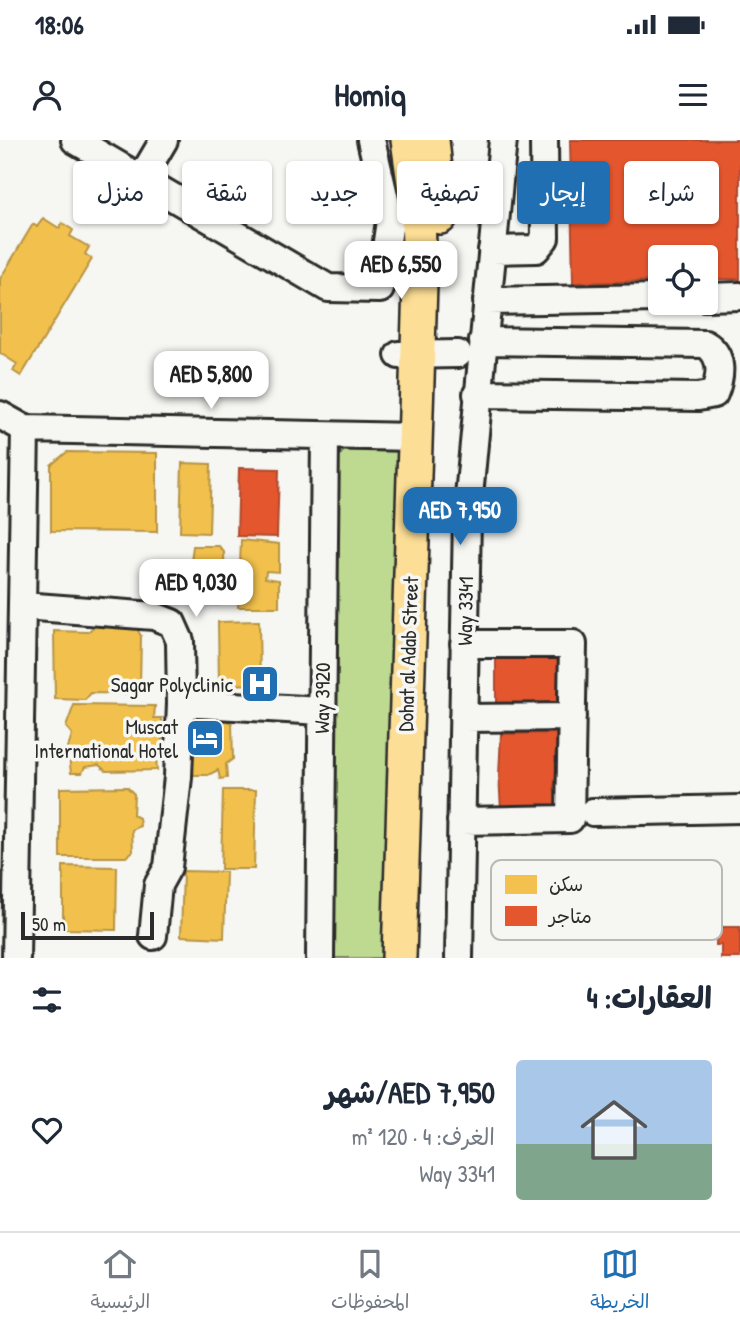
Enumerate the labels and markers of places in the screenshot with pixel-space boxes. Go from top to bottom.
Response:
pin: AED 6,550 [321,242,481,301]
pin: AED 5,800 [131,352,291,411]
pin: AED 7,950 [380,488,540,547]
pin: AED 9,030 [116,560,276,619]
hospital icon: Sagar Polyclinic [239,663,281,705]
place label: Sagar Polyclinic [111,670,234,699]
place label: Muscat International Hotel [34,712,179,765]
hotel icon: Muscat International Hotel [184,717,226,759]

